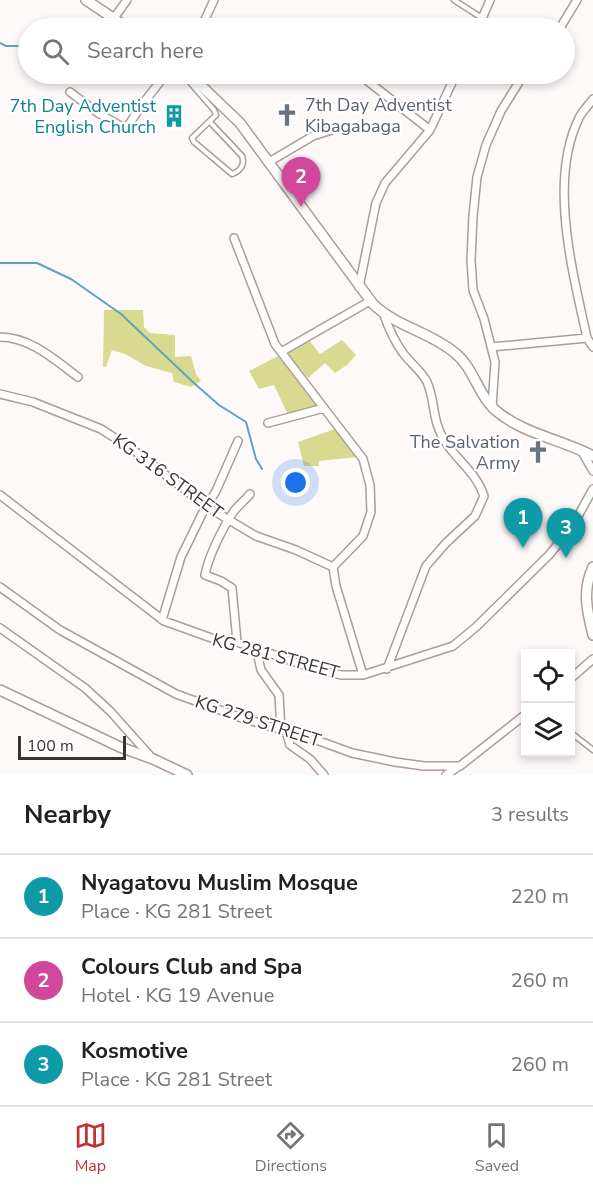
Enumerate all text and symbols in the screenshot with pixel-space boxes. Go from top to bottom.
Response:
search box [18,18,575,84]
icon: search [39,35,72,68]
text: Search here [87,36,204,66]
place label: 7th Day Adventist Kibagabaga [305,93,452,138]
place label: 7th Day Adventist English Church [10,94,157,139]
church icon: 7th Day Adventist Kibagabaga [274,102,300,128]
building icon: 7th Day Adventist English Church [161,103,187,129]
pin: 2 [282,158,320,207]
street label: KG 316 STREET [108,428,228,524]
place label: The Salvation Army [410,430,521,475]
church icon: The Salvation Army [525,439,551,465]
your location [281,468,310,497]
pin: 1 [504,498,542,548]
pin: 3 [546,508,586,558]
street label: KG 281 STREET [210,627,342,685]
map controls [521,649,575,757]
button: locate [521,649,575,703]
street label: KG 279 STREET [192,689,324,753]
button: layers [521,703,575,757]
scale bar [18,733,126,760]
text: 100 m [27,735,74,757]
text: Nearby [24,797,111,832]
text: 3 results [491,801,569,828]
text: Nyagatovu Muslim Mosque [81,868,358,898]
text: 1 [38,883,50,910]
text: 220 m [511,883,569,910]
text: Place · KG 281 Street [81,898,272,925]
text: Colours Club and Spa [81,952,302,982]
text: 2 [38,967,50,994]
text: 260 m [511,967,569,994]
text: Hotel · KG 19 Avenue [81,982,274,1009]
text: Kosmotive [81,1036,188,1066]
text: 3 [38,1051,50,1078]
text: 260 m [511,1051,569,1078]
text: Place · KG 281 Street [81,1066,272,1093]
tab: Map [74,1119,107,1177]
tab: Directions [255,1119,327,1177]
tab: Saved [475,1119,519,1177]

